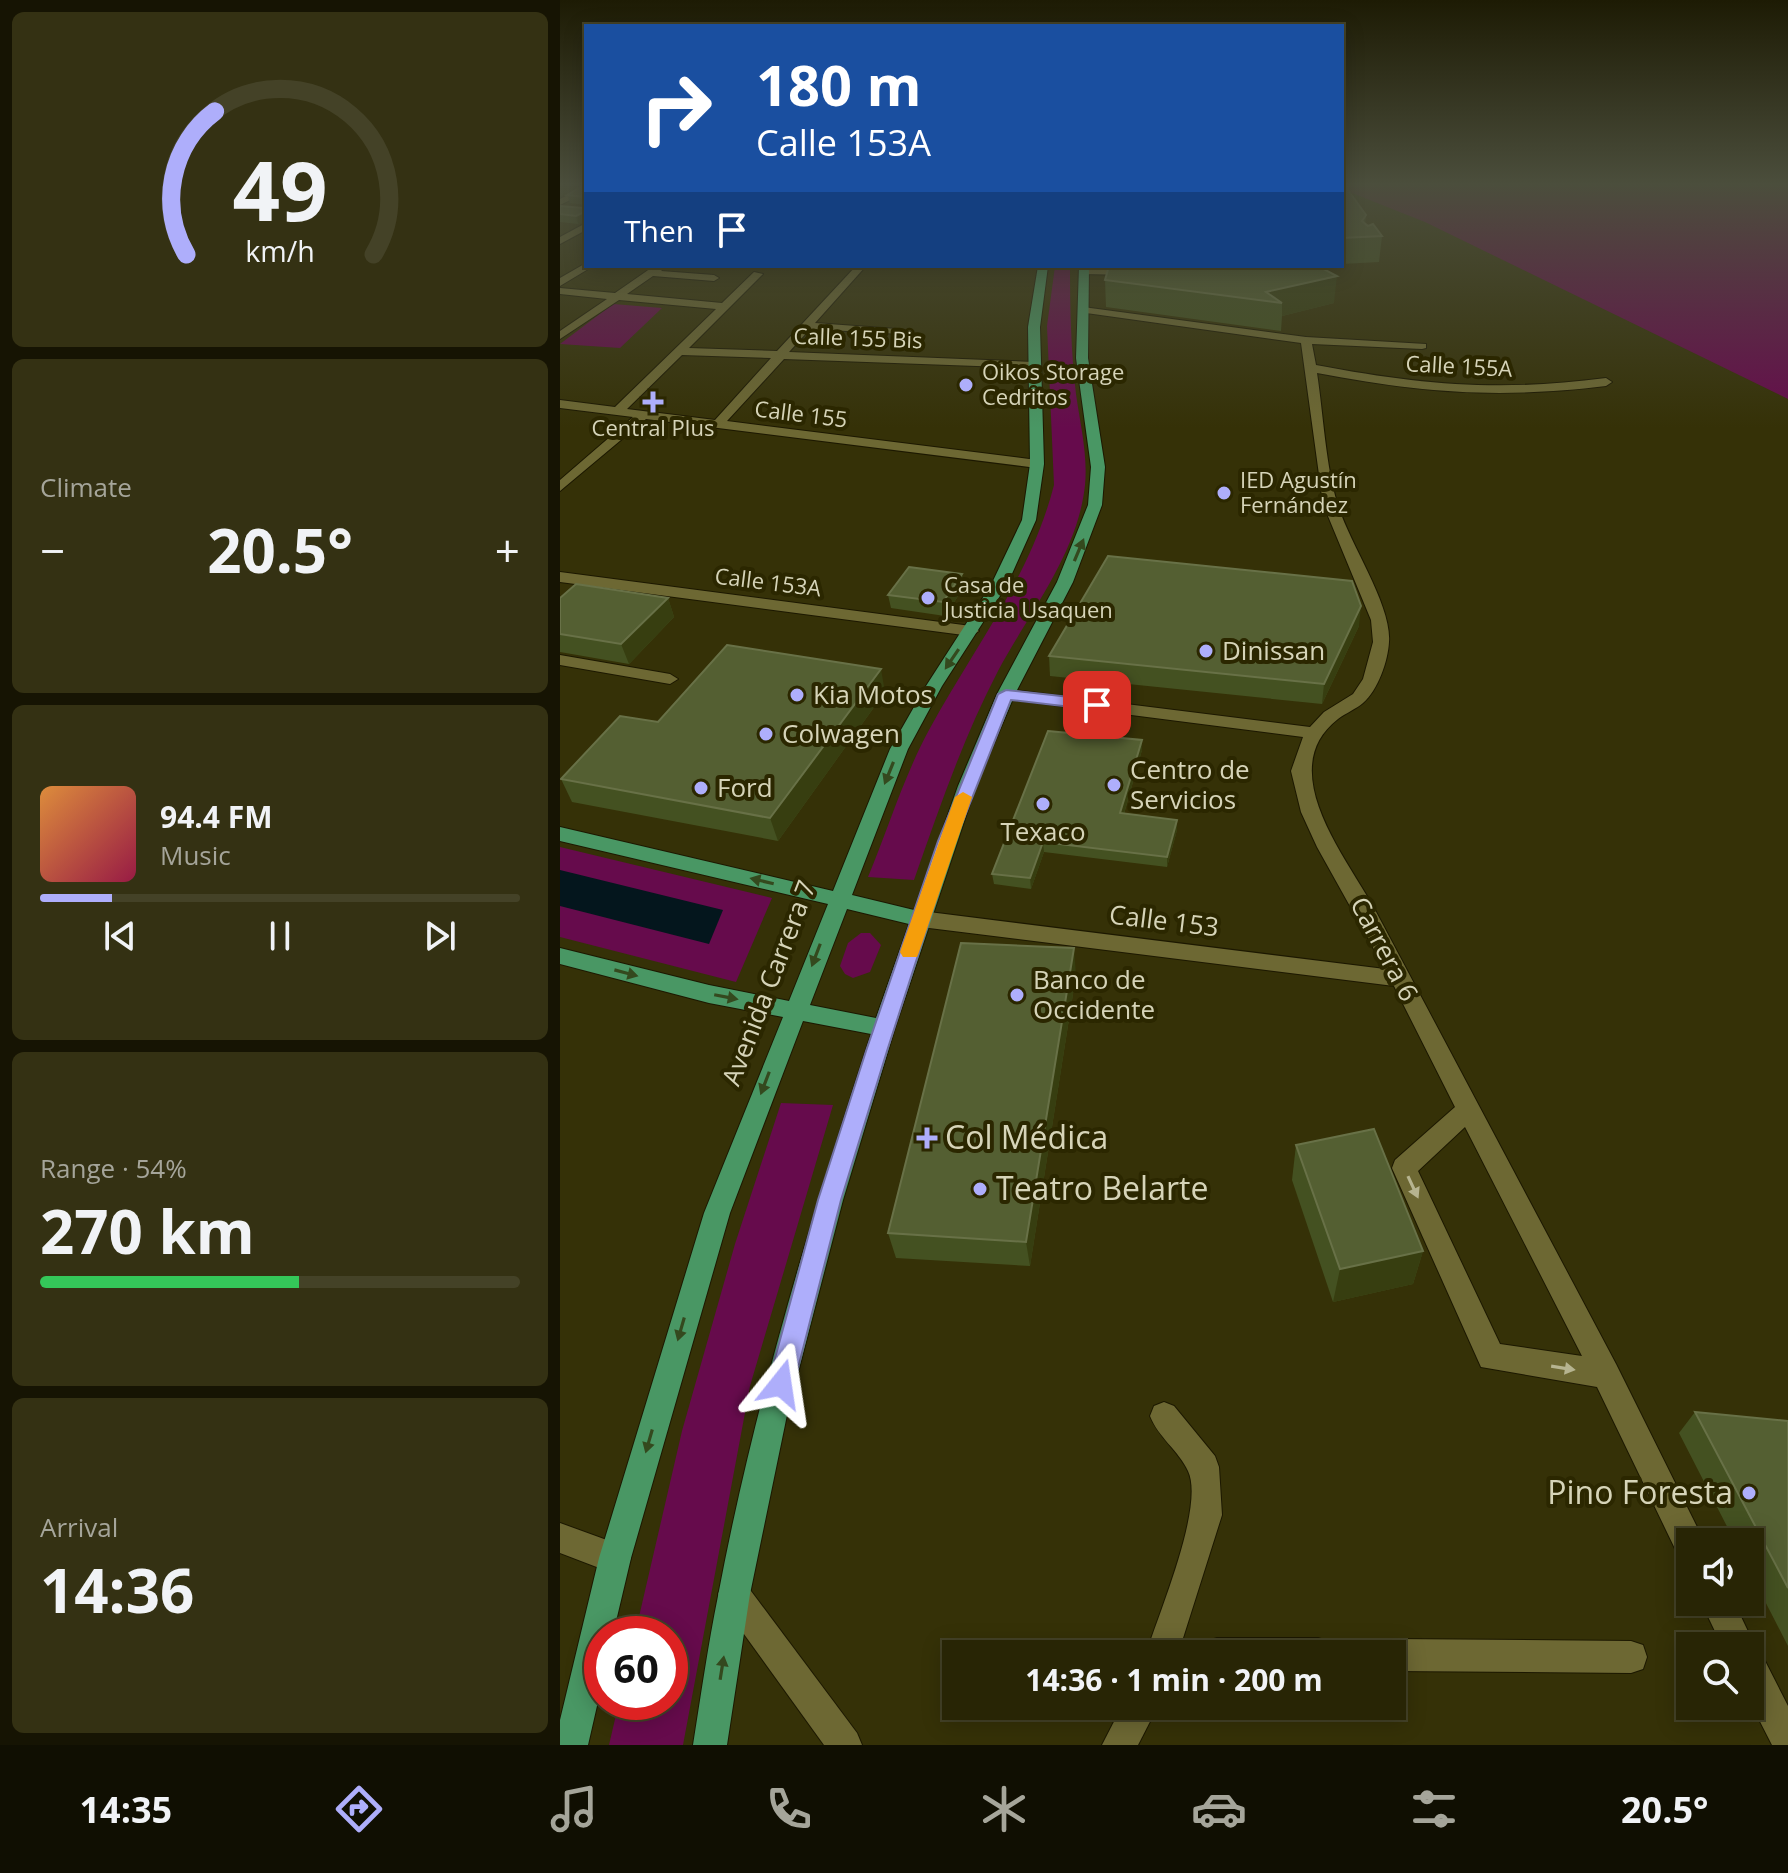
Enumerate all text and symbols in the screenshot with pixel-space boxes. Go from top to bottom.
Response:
text: 180 m [756,46,922,122]
icon: right [624,56,728,160]
text: Calle 153A [756,118,931,167]
text: 49 [232,132,328,245]
icon: arrive [710,208,754,252]
text: Then [624,210,694,251]
text: km/h [245,231,315,270]
street label: Calle 155 Bis [793,320,923,354]
street label: Calle 155A [1405,347,1513,383]
place label: Oikos Storage Cedritos [982,356,1124,411]
marker: Oikos Storage Cedritos [957,376,975,394]
street label: Calle 155 [753,392,849,434]
marker: Central Plus [644,393,662,411]
place label: Central Plus [592,412,714,442]
place label: IED Agustín Fernández [1240,464,1357,519]
text: Climate [40,469,132,505]
marker: IED Agustín Fernández [1215,484,1233,502]
text: 20.5° [207,509,353,591]
text: − [40,520,65,580]
text: + [495,520,520,580]
one-way arrow [1072,538,1085,562]
street label: Calle 153A [713,560,823,602]
place label: Casa de Justicia Usaquen [942,569,1113,624]
marker: Casa de Justicia Usaquen [919,589,937,607]
place label: Dinissan [1222,632,1325,668]
marker: Dinissan [1197,642,1215,660]
one-way arrow [945,649,960,670]
pin [1063,671,1131,739]
place label: Kia Motos [813,676,933,712]
icon: arrive [1075,683,1119,727]
marker: Kia Motos [788,686,806,704]
place label: Colwagen [782,715,900,751]
marker: Colwagen [757,725,775,743]
place label: Centro de Servicios [1130,751,1250,817]
one-way arrow [882,761,895,785]
place label: Ford [717,769,773,805]
marker: Centro de Servicios [1105,776,1123,794]
marker: Ford [692,779,710,797]
marker: Texaco [1034,795,1052,813]
text: 94.4 FM [160,796,273,837]
place label: Texaco [1000,813,1086,849]
text: Music [160,837,231,873]
one-way arrow [749,874,774,887]
street label: Avenida Carrera 7 [712,875,824,1090]
street label: Carrera 6 [1342,890,1427,1007]
street label: Calle 153 [1107,895,1221,945]
icon: previous [98,914,142,958]
icon: pause [258,914,302,958]
icon: next [418,914,462,958]
one-way arrow [809,943,822,967]
place label: Banco de Occidente [1033,961,1155,1027]
one-way arrow [613,968,638,980]
marker: Banco de Occidente [1008,986,1026,1004]
one-way arrow [714,992,739,1004]
one-way arrow [759,1071,772,1095]
place label: Col Médica [945,1115,1108,1158]
marker: Col Médica [916,1127,938,1149]
text: Range · 54% [40,1150,187,1186]
place label: Teatro Belarte [996,1166,1208,1209]
one-way arrow [1406,1176,1420,1199]
marker: Teatro Belarte [971,1180,989,1198]
text: 270 km [40,1190,255,1272]
one-way arrow [674,1316,686,1341]
position arrow [739,1342,823,1426]
one-way arrow [1551,1362,1576,1375]
one-way arrow [642,1430,655,1454]
place label: Pino Foresta [1547,1470,1733,1513]
marker: Pino Foresta [1740,1484,1758,1502]
text: Arrival [40,1509,118,1545]
map controls [1676,1528,1764,1720]
button: sound [1676,1528,1764,1616]
text: 14:36 [40,1549,194,1631]
speed limit sign: 60 [584,1616,688,1720]
button: search [1676,1632,1764,1720]
one-way arrow [716,1655,729,1680]
text: 14:36 · 1 min · 200 m [1025,1659,1323,1700]
icon: directions [331,1781,387,1837]
icon: music [546,1781,602,1837]
icon: phone [761,1781,817,1837]
icon: climate [976,1781,1032,1837]
icon: car [1191,1781,1247,1837]
icon: filters [1406,1781,1462,1837]
text: 14:35 [79,1785,172,1834]
text: 20.5° [1621,1785,1708,1834]

